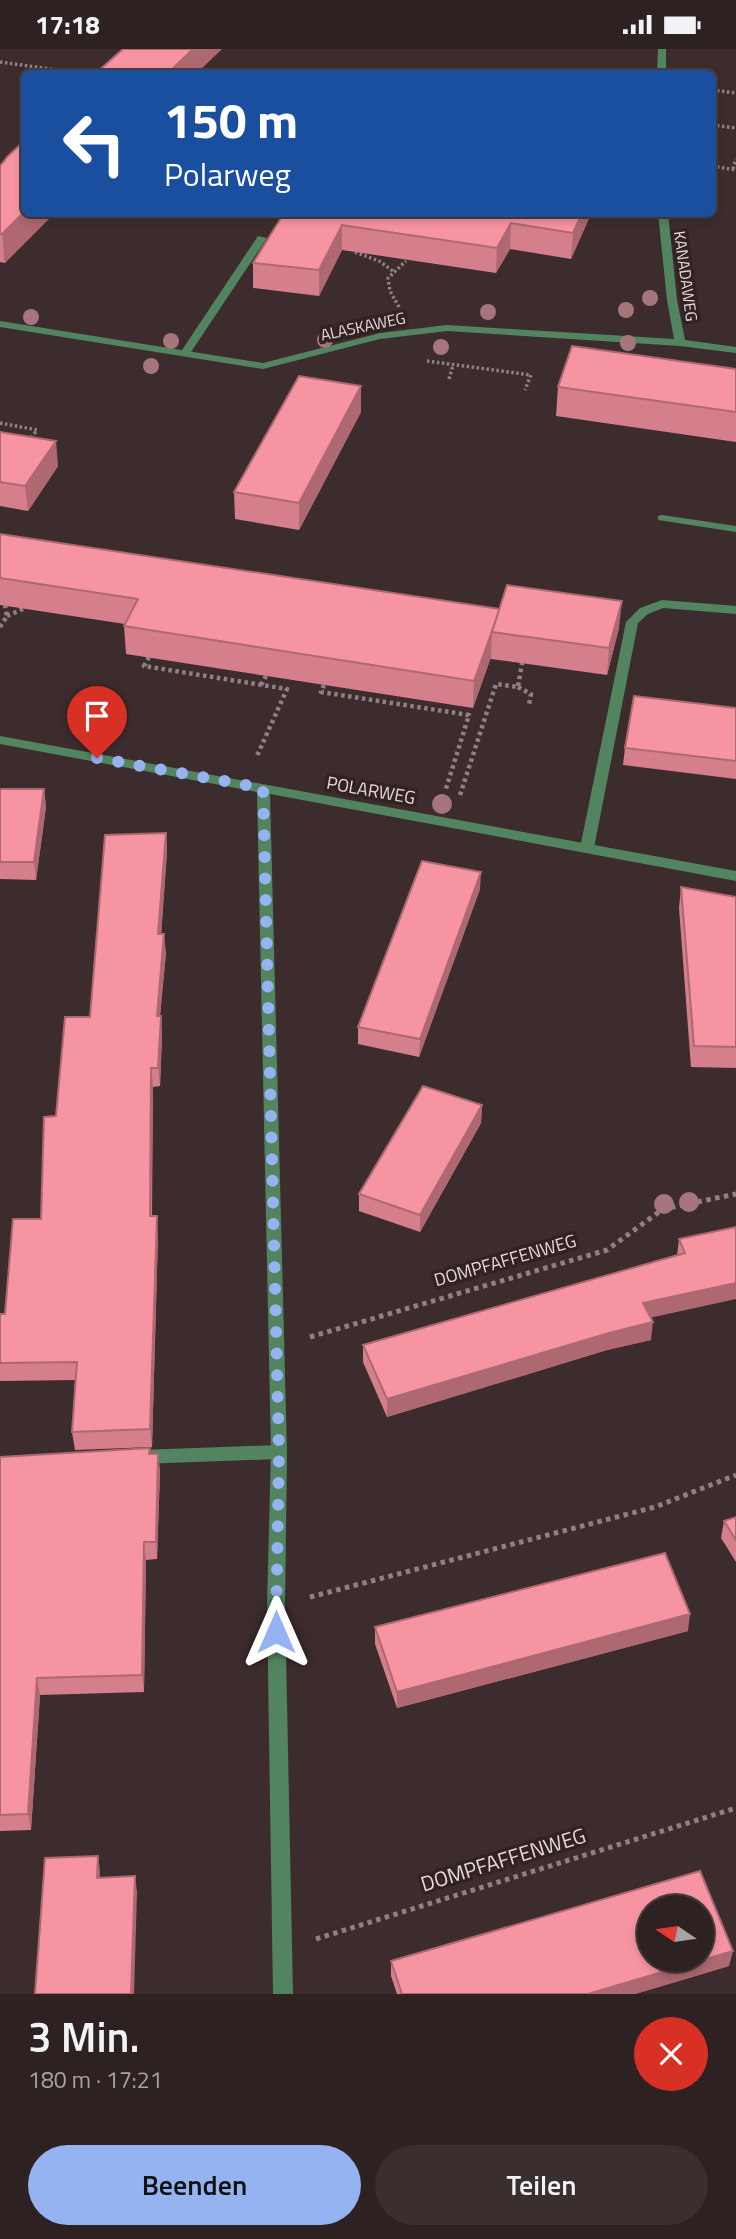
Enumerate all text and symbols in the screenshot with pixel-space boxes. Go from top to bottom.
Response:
text: 17:18 [35,5,100,44]
text: 150 m [164,82,298,157]
icon: left [49,98,140,189]
text: Polarweg [164,150,291,198]
street label: KANADAWEG [668,229,704,323]
street label: ALASKAWEG [318,305,408,347]
pin [67,686,127,758]
icon: arrive [78,697,116,735]
street label: POLARWEG [324,769,418,811]
street label: DOMPFAFFENWEG [431,1227,579,1293]
position arrow [239,1595,313,1669]
street label: DOMPFAFFENWEG [416,1819,590,1899]
north arrow [637,1895,714,1972]
map controls [637,1895,714,1972]
text: 3 Min. [28,2004,140,2068]
button: close [634,2017,708,2091]
text: 180 m · 17:21 [28,2062,163,2097]
button: Beenden [28,2145,361,2225]
button: Teilen [375,2145,708,2225]

